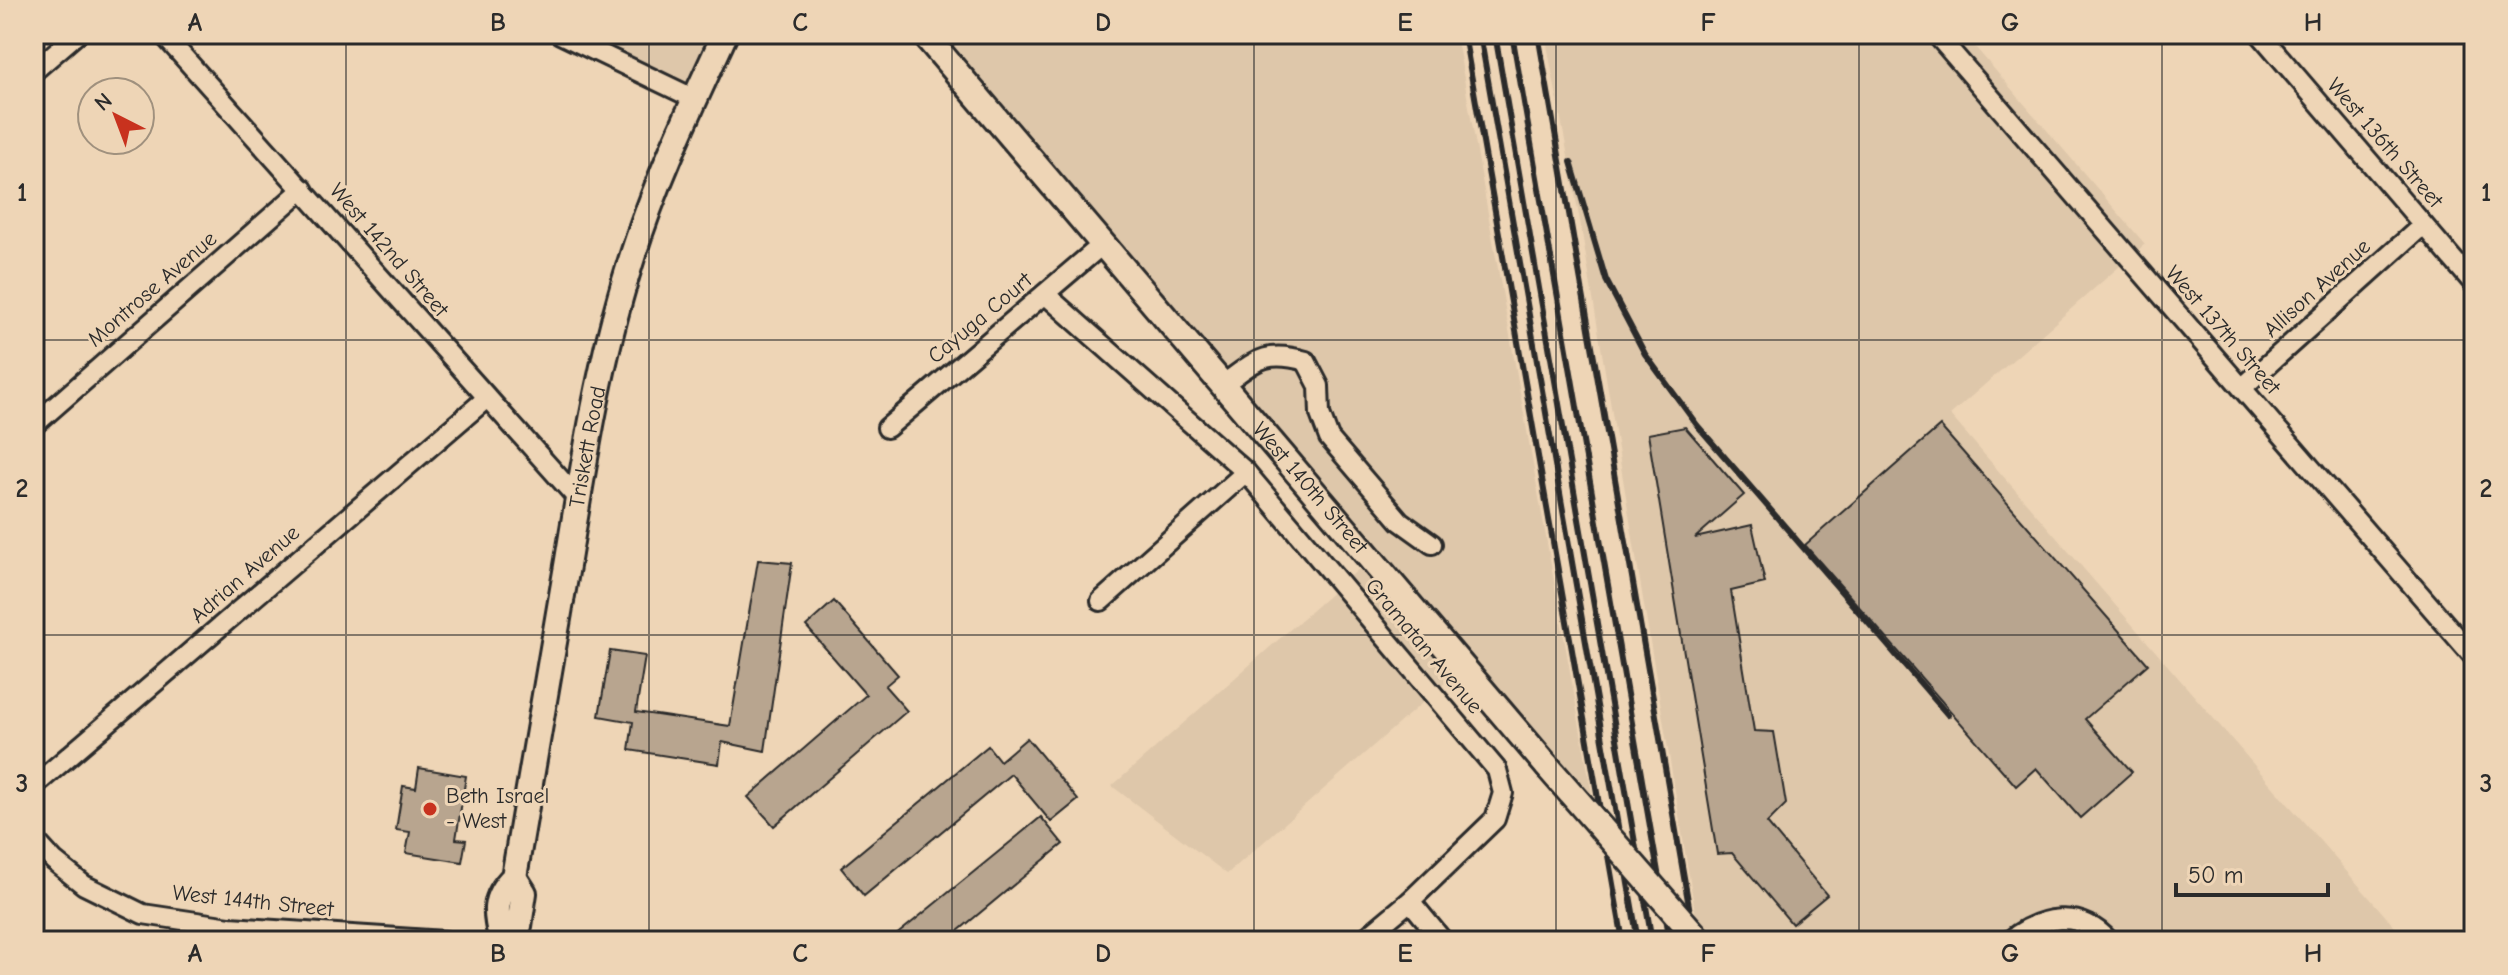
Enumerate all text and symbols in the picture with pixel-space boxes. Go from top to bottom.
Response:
text: A [188,8,203,38]
text: B [490,8,506,38]
text: C [792,8,808,38]
text: D [1095,8,1111,38]
text: E [1397,8,1413,38]
text: F [1700,8,1716,38]
text: G [2001,8,2019,38]
text: H [2304,8,2322,38]
street label: West 136th Street [2321,73,2449,214]
north arrow [76,76,156,156]
text: N [89,87,117,116]
text: 1 [17,178,27,208]
street label: West 142nd Street [324,178,455,323]
text: 1 [2481,178,2491,208]
street label: Montrose Avenue [82,226,222,352]
street label: Allison Avenue [2258,233,2376,343]
street label: West 137th Street [2160,260,2286,400]
street label: Cayuga Court [923,267,1038,369]
street label: Triskett Road [564,384,611,510]
street label: West 140th Street [1247,417,1374,560]
text: 2 [16,474,28,504]
text: 2 [2480,474,2492,504]
street label: Adrian Avenue [185,520,305,628]
street label: Gramatan Avenue [1360,573,1488,719]
text: 3 [16,769,28,799]
text: 3 [2480,769,2492,799]
place label: Beth Israel - West [446,783,549,834]
marker: Beth Israel - West [421,800,439,818]
scale bar [2176,847,2328,897]
text: 50 m [2188,861,2244,889]
street label: West 144th Street [171,880,336,922]
text: A [188,939,203,969]
text: B [490,939,506,969]
text: C [792,939,808,969]
text: D [1095,939,1111,969]
text: E [1397,939,1413,969]
text: F [1700,939,1716,969]
text: G [2001,939,2019,969]
text: H [2304,939,2322,969]

